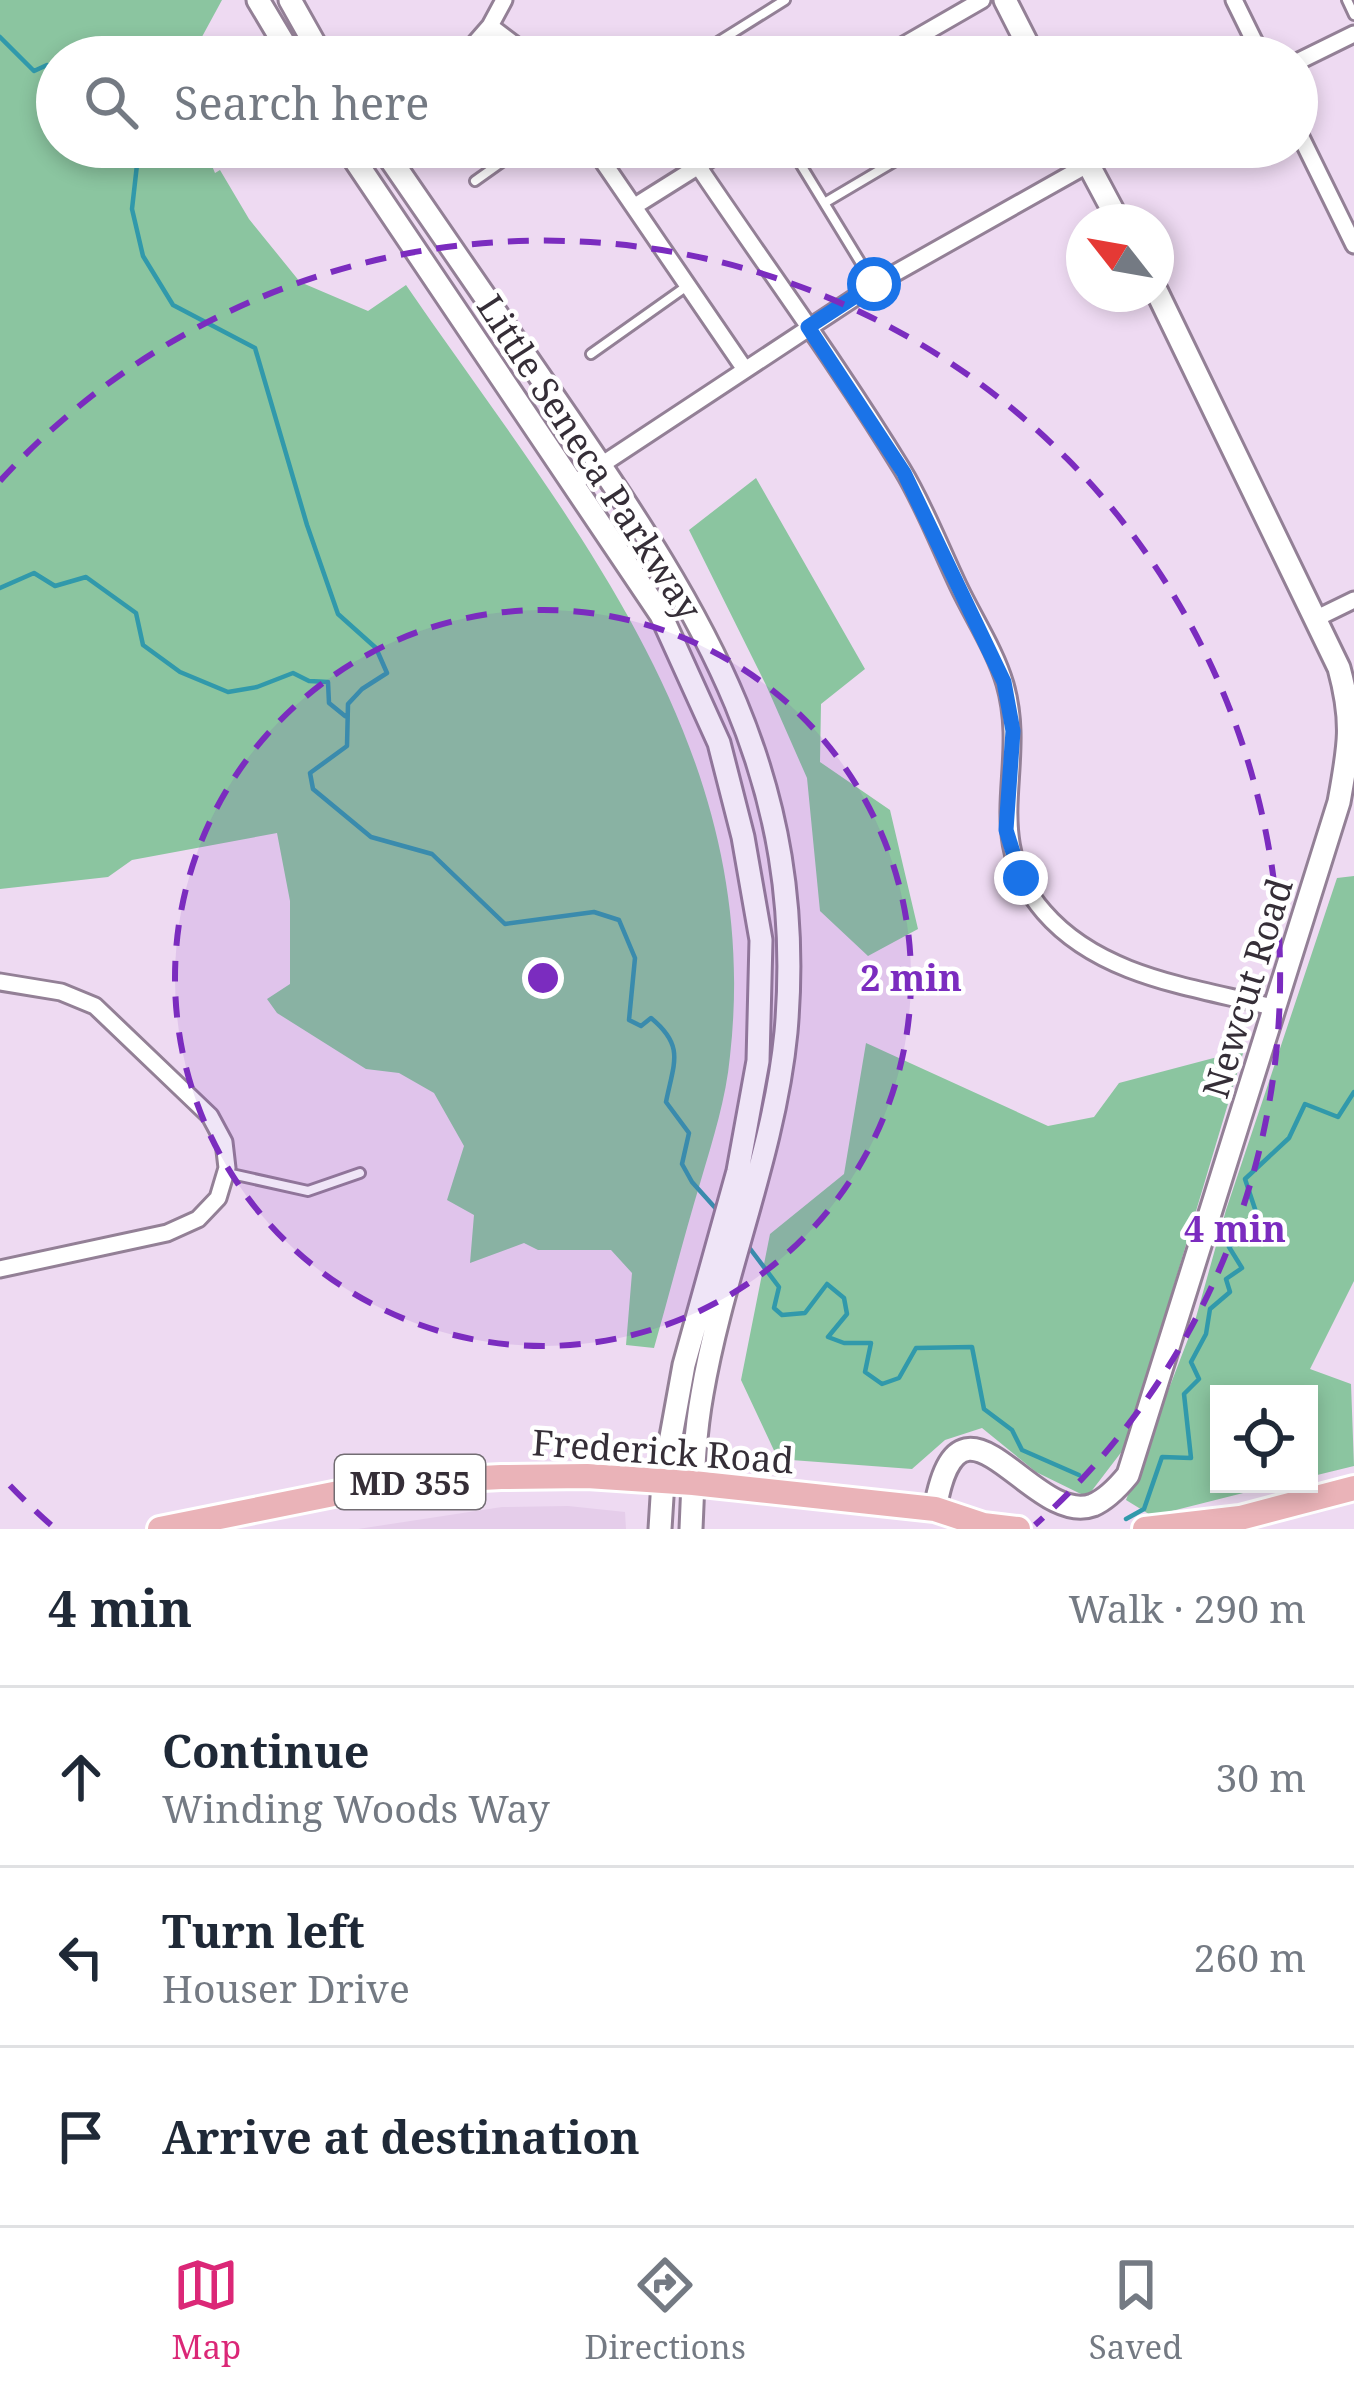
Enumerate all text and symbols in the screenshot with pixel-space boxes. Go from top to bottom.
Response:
search box [36,36,1318,168]
icon: search [78,69,144,135]
text: Search here [174,72,429,133]
north arrow [1066,204,1174,312]
route start [847,257,901,311]
street label: Little Seneca Parkway [466,285,714,630]
route end [994,851,1048,905]
street label: Newcut Road [1190,872,1304,1104]
text: 2 min [860,953,962,1002]
centre of rings [522,957,564,999]
text: 4 min [1184,1204,1286,1253]
map controls [1210,1385,1318,1493]
button: locate [1210,1385,1318,1493]
street label: Frederick Road [531,1417,795,1485]
road number: MD 355 [335,1455,485,1509]
text: 4 min [48,1572,192,1642]
text: Walk · 290 m [1069,1581,1306,1634]
text: Continue [162,1720,370,1781]
icon: ahead [48,1744,114,1810]
text: 30 m [1215,1750,1306,1803]
text: Winding Woods Way [162,1781,550,1834]
text: Turn left [162,1900,365,1961]
icon: left [48,1924,114,1990]
text: 260 m [1194,1930,1306,1983]
text: Houser Drive [162,1961,410,2014]
icon: arrive [48,2104,114,2170]
text: Arrive at destination [162,2106,640,2167]
tab: Map [172,2252,241,2369]
tab: Directions [584,2252,746,2369]
tab: Saved [1089,2252,1182,2369]

